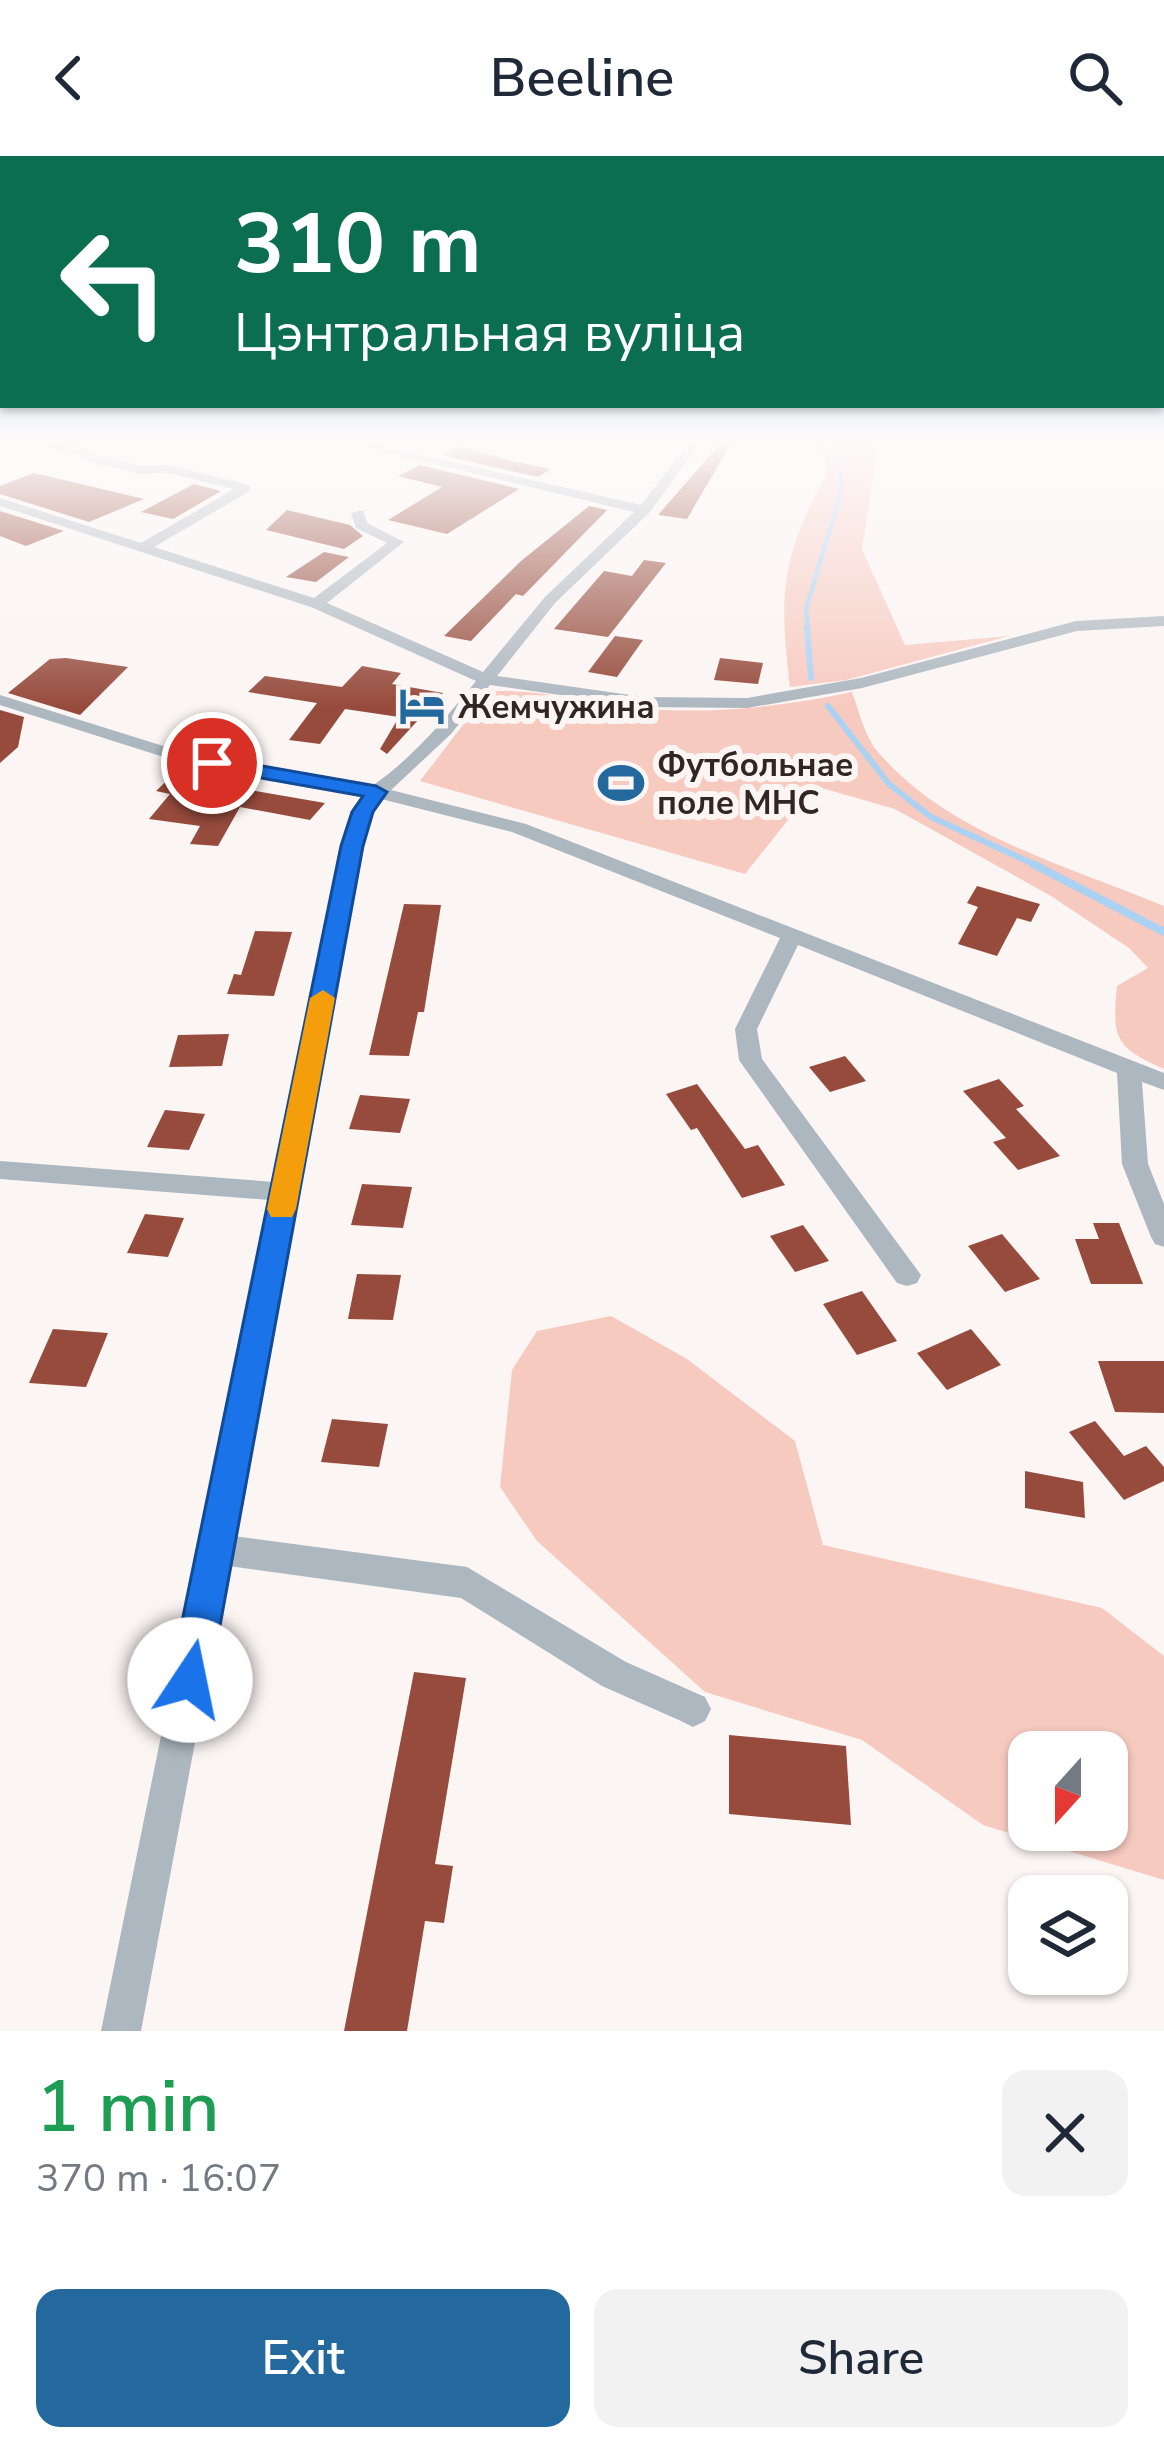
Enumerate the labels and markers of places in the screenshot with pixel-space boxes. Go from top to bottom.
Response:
hotel icon: Жемчужина [397,681,447,731]
place label: Жемчужина [458,685,655,730]
pin [161,712,263,814]
place label: Футбольнае поле МНС [657,743,853,826]
sports icon: Футбольнае поле МНС [596,758,646,808]

